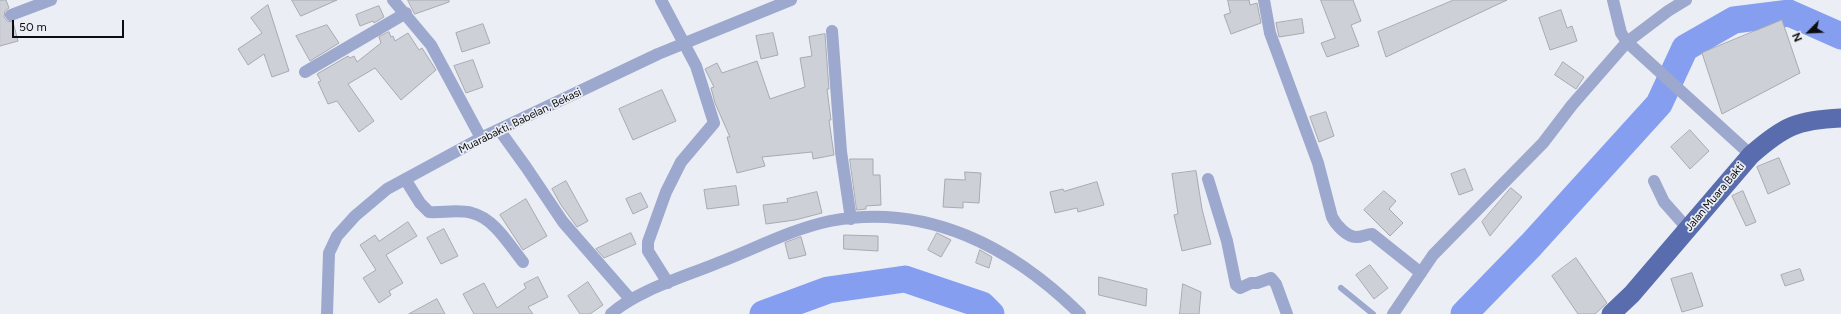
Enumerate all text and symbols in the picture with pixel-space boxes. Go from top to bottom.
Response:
scale bar [14,12,126,38]
north arrow [1789,12,1829,52]
text: 50 m [19,20,47,34]
text: N [1790,31,1805,44]
street label: Muarabakti, Babelan, Bekasi [456,85,584,157]
street label: Jalan Muara Bakti [1682,160,1748,234]

